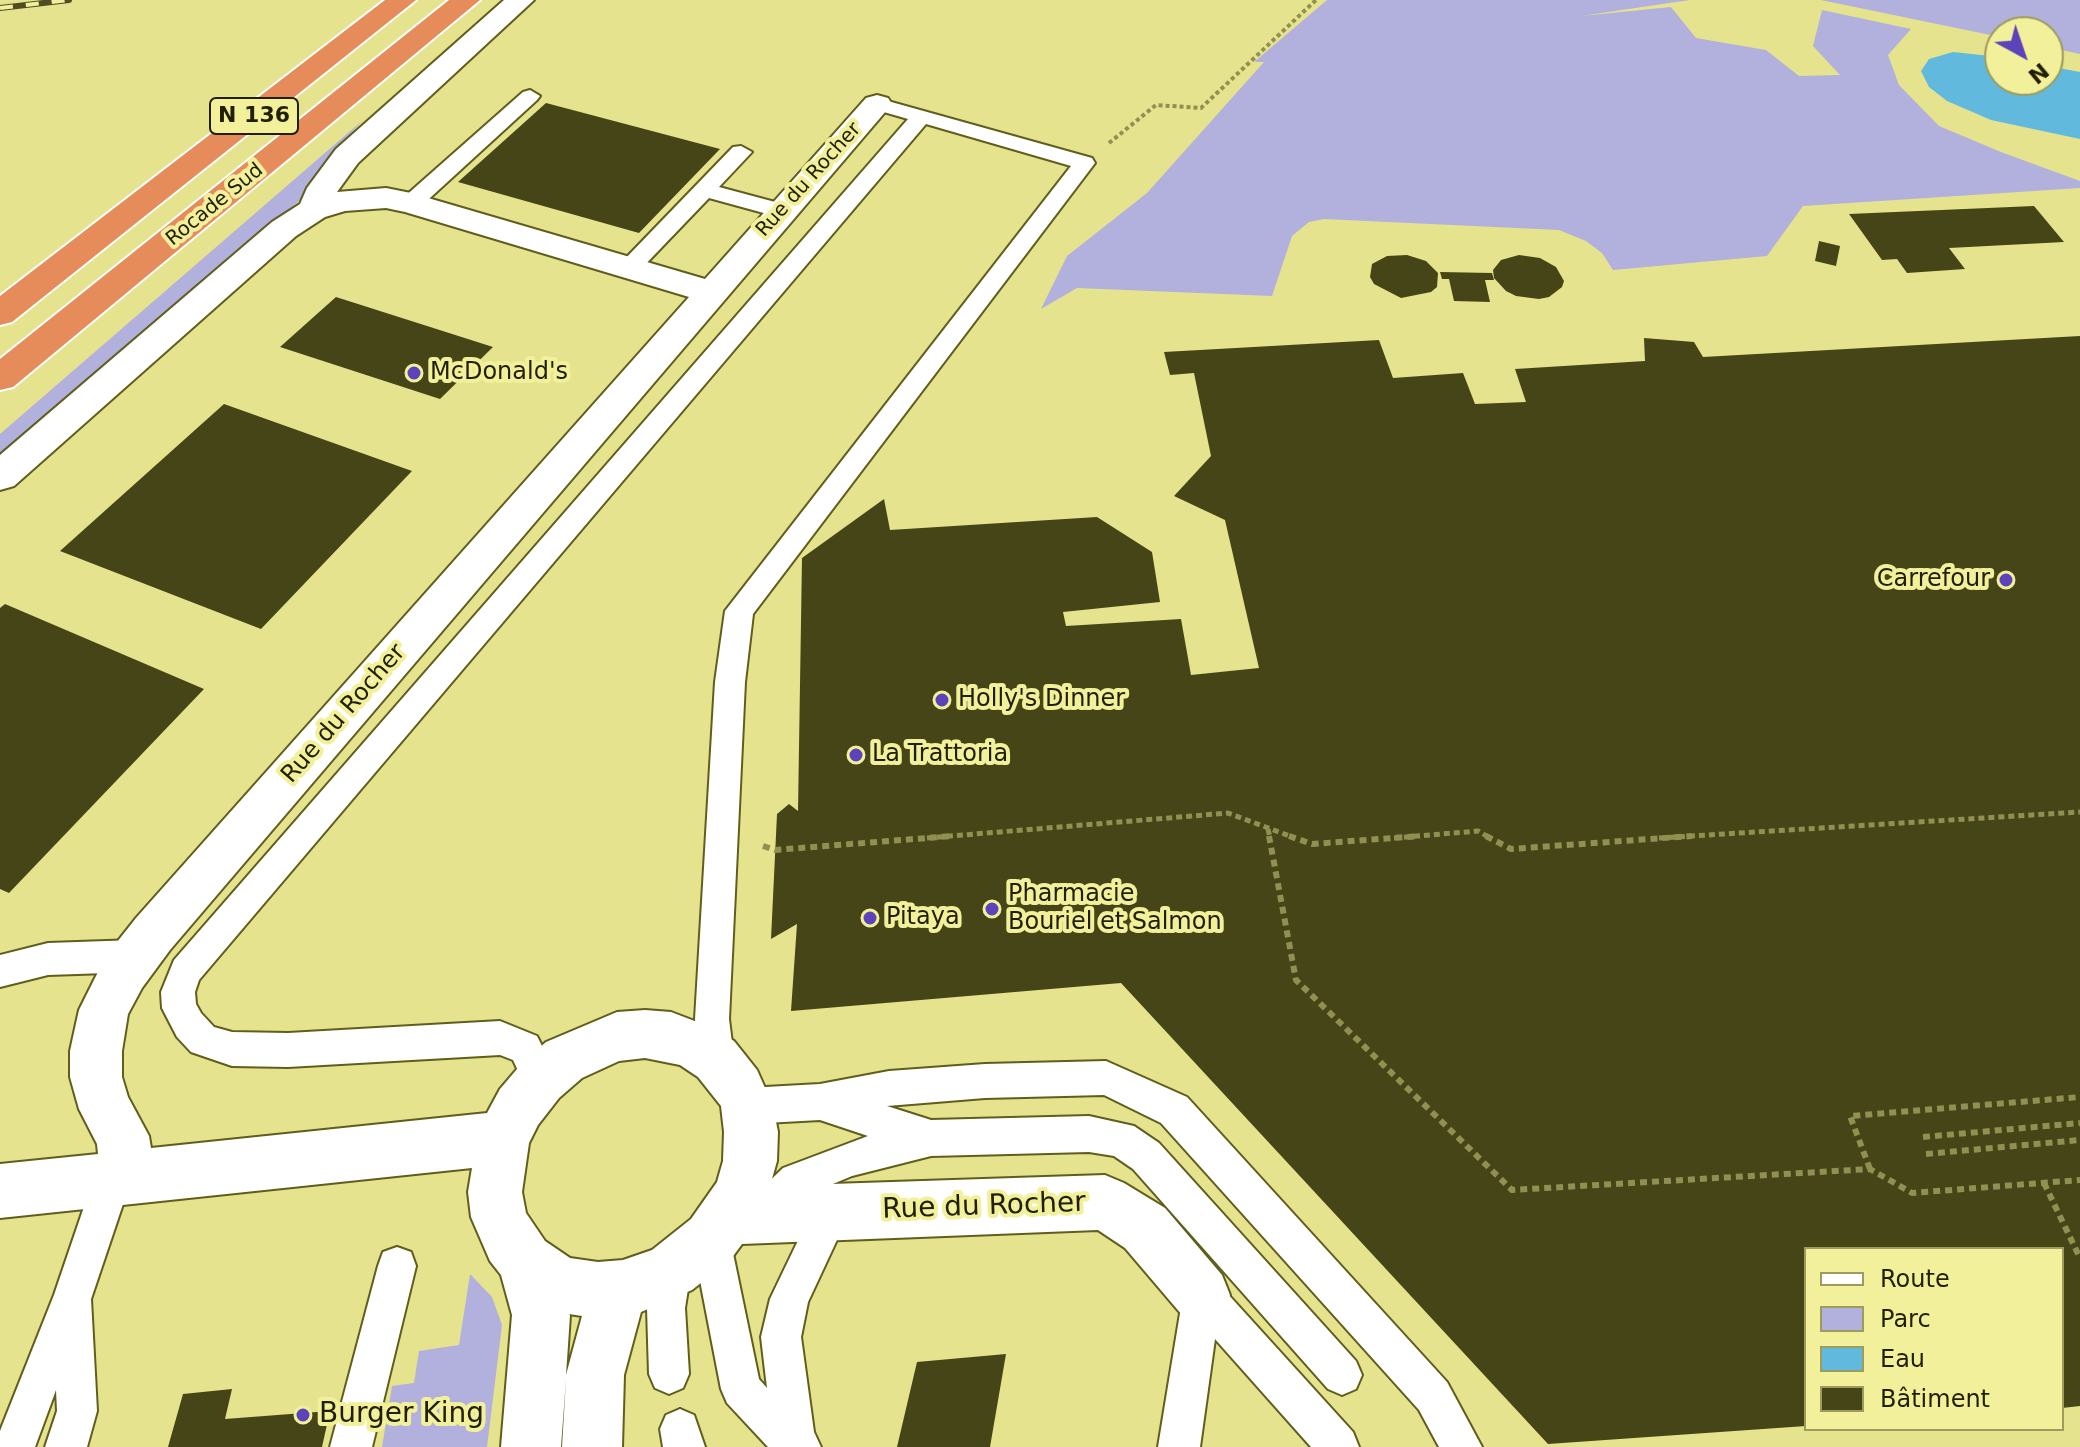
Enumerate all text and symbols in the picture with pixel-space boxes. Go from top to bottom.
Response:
north arrow [1984,16,2064,96]
text: N [2023,58,2054,89]
road number: N 136 [210,98,298,134]
street label: Rue du Rocher [751,118,867,242]
street label: Rocade Sud [162,159,268,251]
place label: McDonald's [430,359,568,387]
marker: McDonald's [405,364,423,382]
place label: Carrefour [1877,566,1990,594]
marker: Carrefour [1997,571,2015,589]
street label: Rue du Rocher [276,639,412,789]
place label: Holly's Dinner [958,686,1125,714]
marker: Holly's Dinner [933,691,951,709]
place label: La Trattoria [872,741,1008,769]
marker: La Trattoria [847,746,865,764]
place label: Pharmacie Bouriel et Salmon [1008,881,1222,937]
marker: Pharmacie Bouriel et Salmon [983,900,1001,918]
place label: Pitaya [886,904,960,932]
marker: Pitaya [861,909,879,927]
street label: Rue du Rocher [882,1187,1086,1227]
legend [1804,1247,2064,1431]
text: Route [1880,1265,1950,1293]
text: Parc [1880,1305,1931,1333]
text: Eau [1880,1345,1925,1373]
text: Bâtiment [1880,1385,1990,1413]
place label: Burger King [319,1398,484,1432]
marker: Burger King [294,1406,312,1424]

